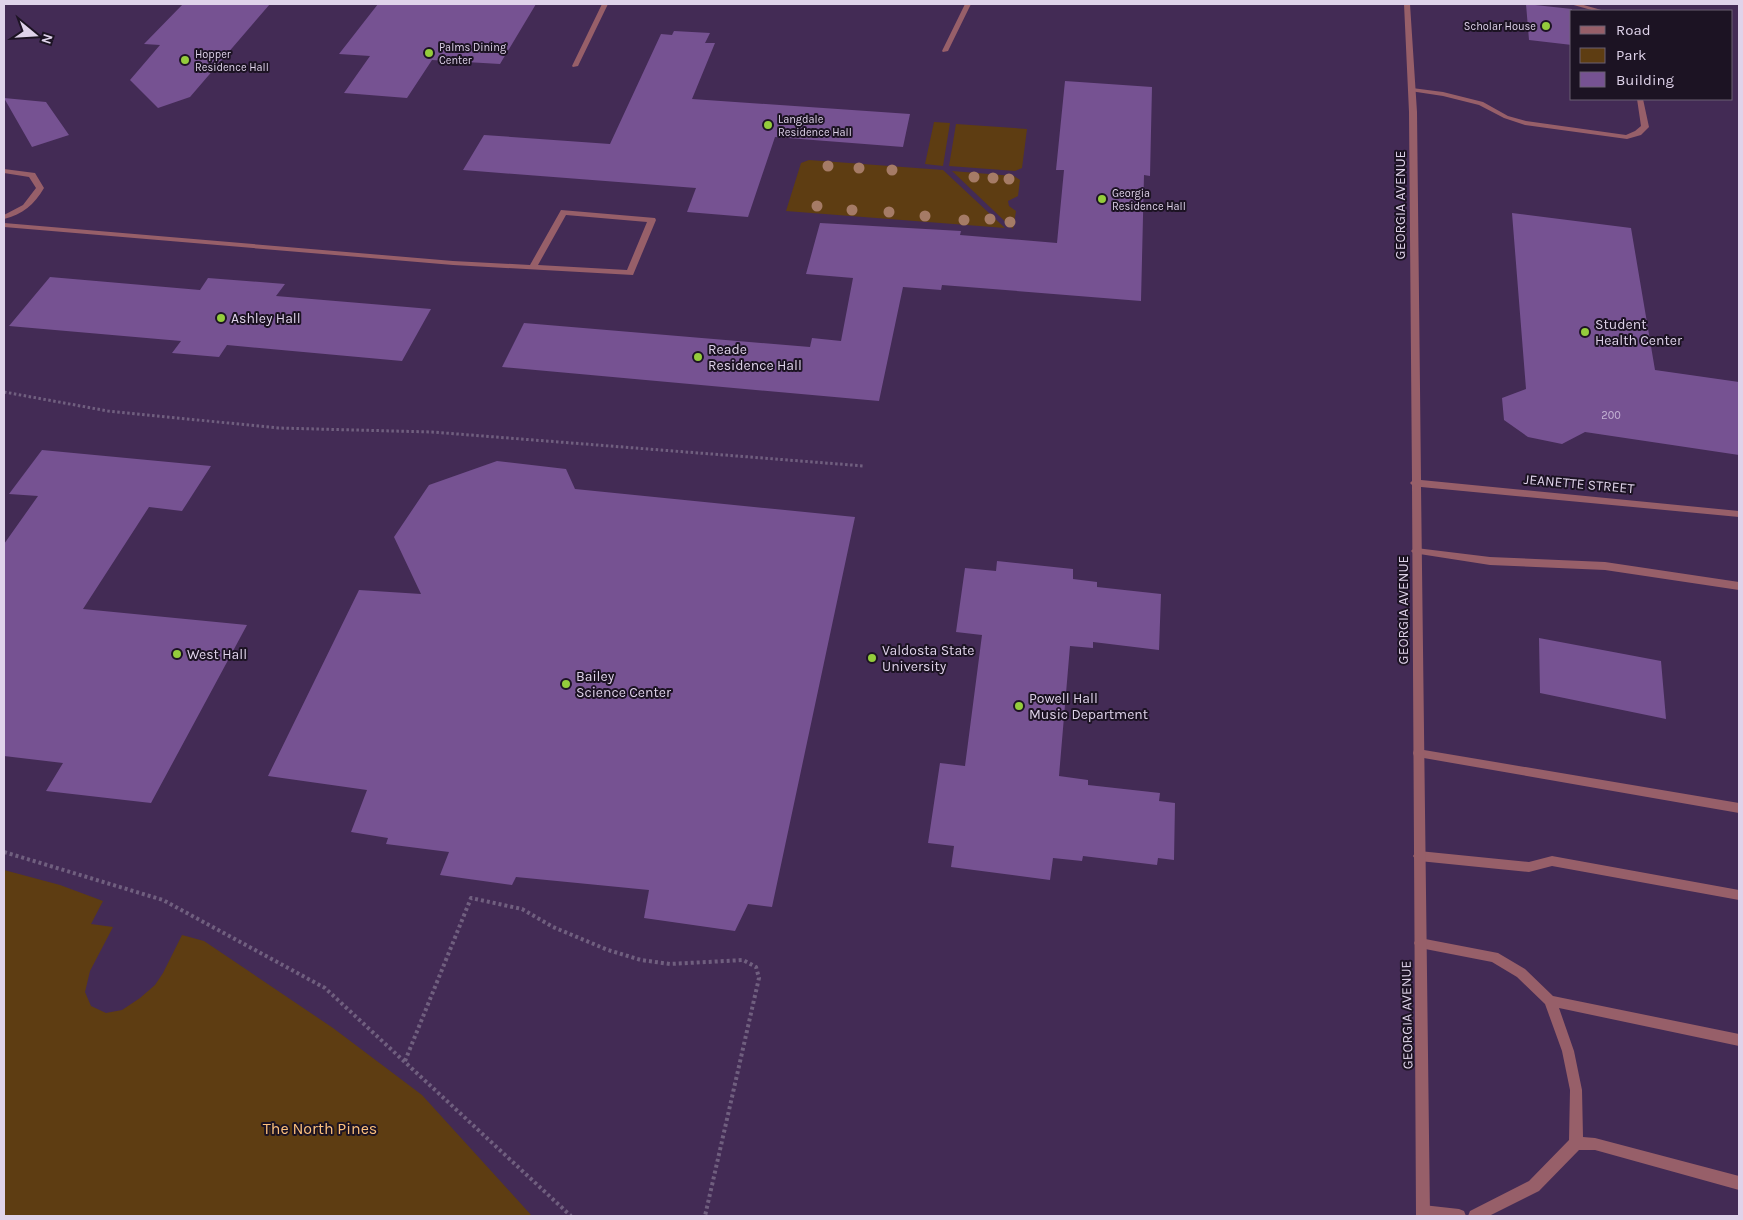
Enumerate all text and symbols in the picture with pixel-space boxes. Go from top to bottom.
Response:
north arrow [10,10,60,60]
legend [1570,10,1733,100]
place label: Scholar House [1464,20,1536,33]
marker: Scholar House [1540,20,1552,32]
text: Road [1616,21,1651,39]
text: N [37,31,57,46]
place label: Palms Dining Center [439,41,507,67]
text: Park [1616,46,1646,64]
marker: Palms Dining Center [423,47,435,59]
place label: Hopper Residence Hall [195,48,269,74]
marker: Hopper Residence Hall [179,54,191,66]
text: Building [1616,71,1674,89]
place label: Langdale Residence Hall [778,113,852,139]
marker: Langdale Residence Hall [762,119,774,131]
street label: GEORGIA AVENUE [1392,151,1409,259]
place label: Georgia Residence Hall [1112,187,1186,213]
marker: Georgia Residence Hall [1096,193,1108,205]
place label: Ashley Hall [231,310,301,327]
marker: Ashley Hall [215,312,227,324]
place label: Student Health Center [1595,316,1683,349]
marker: Student Health Center [1579,326,1591,338]
place label: Reade Residence Hall [708,341,802,374]
marker: Reade Residence Hall [692,351,704,363]
house number: 200 [1601,409,1621,422]
street label: JEANETTE STREET [1523,471,1635,497]
street label: GEORGIA AVENUE [1395,556,1412,664]
place label: Valdosta State University [882,642,975,675]
place label: West Hall [187,646,247,663]
marker: West Hall [171,648,183,660]
marker: Valdosta State University [866,652,878,664]
place label: Bailey Science Center [576,668,672,701]
marker: Bailey Science Center [560,678,572,690]
place label: Powell Hall Music Department [1029,690,1148,723]
marker: Powell Hall Music Department [1013,700,1025,712]
street label: GEORGIA AVENUE [1398,960,1416,1070]
park label: The North Pines [263,1119,377,1138]

